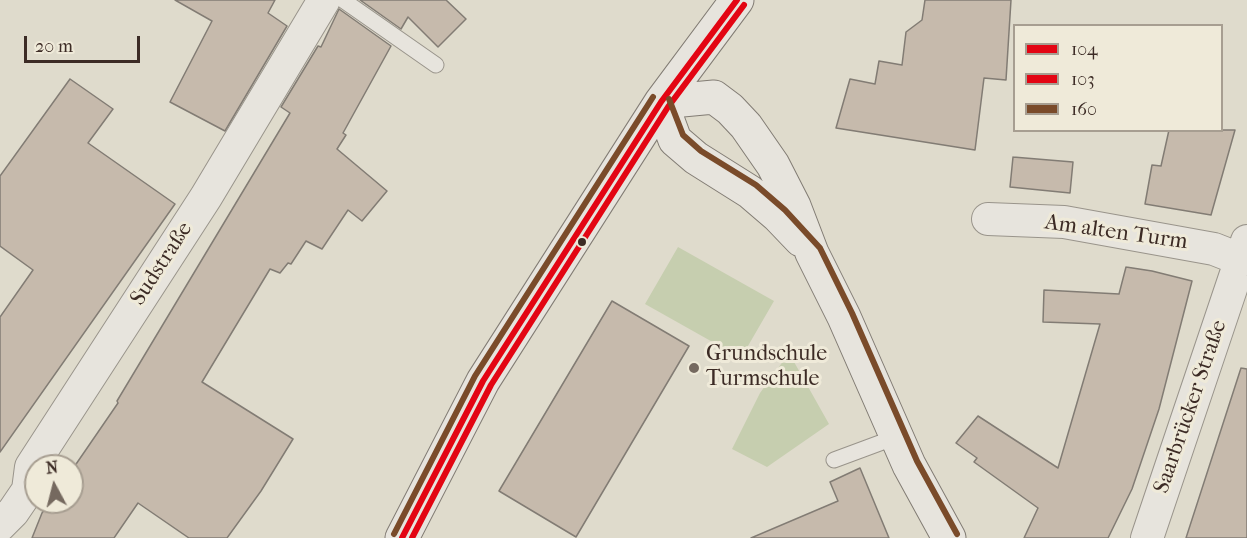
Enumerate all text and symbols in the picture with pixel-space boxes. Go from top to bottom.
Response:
scale bar [27,24,142,62]
legend [1013,24,1223,132]
text: 20 m [35,36,73,57]
text: 104 [1071,39,1098,60]
text: 103 [1071,69,1095,90]
text: 160 [1071,99,1097,120]
street label: Am alten Turm [1043,210,1189,256]
street label: Sudstraße [125,217,199,311]
unlabelled marker [576,236,588,248]
street label: Saarbrücker Straße [1149,317,1233,497]
place label: Grundschule Turmschule [706,342,827,394]
marker: Grundschule Turmschule [687,361,701,375]
north arrow [24,454,84,514]
text: N [45,457,59,478]

